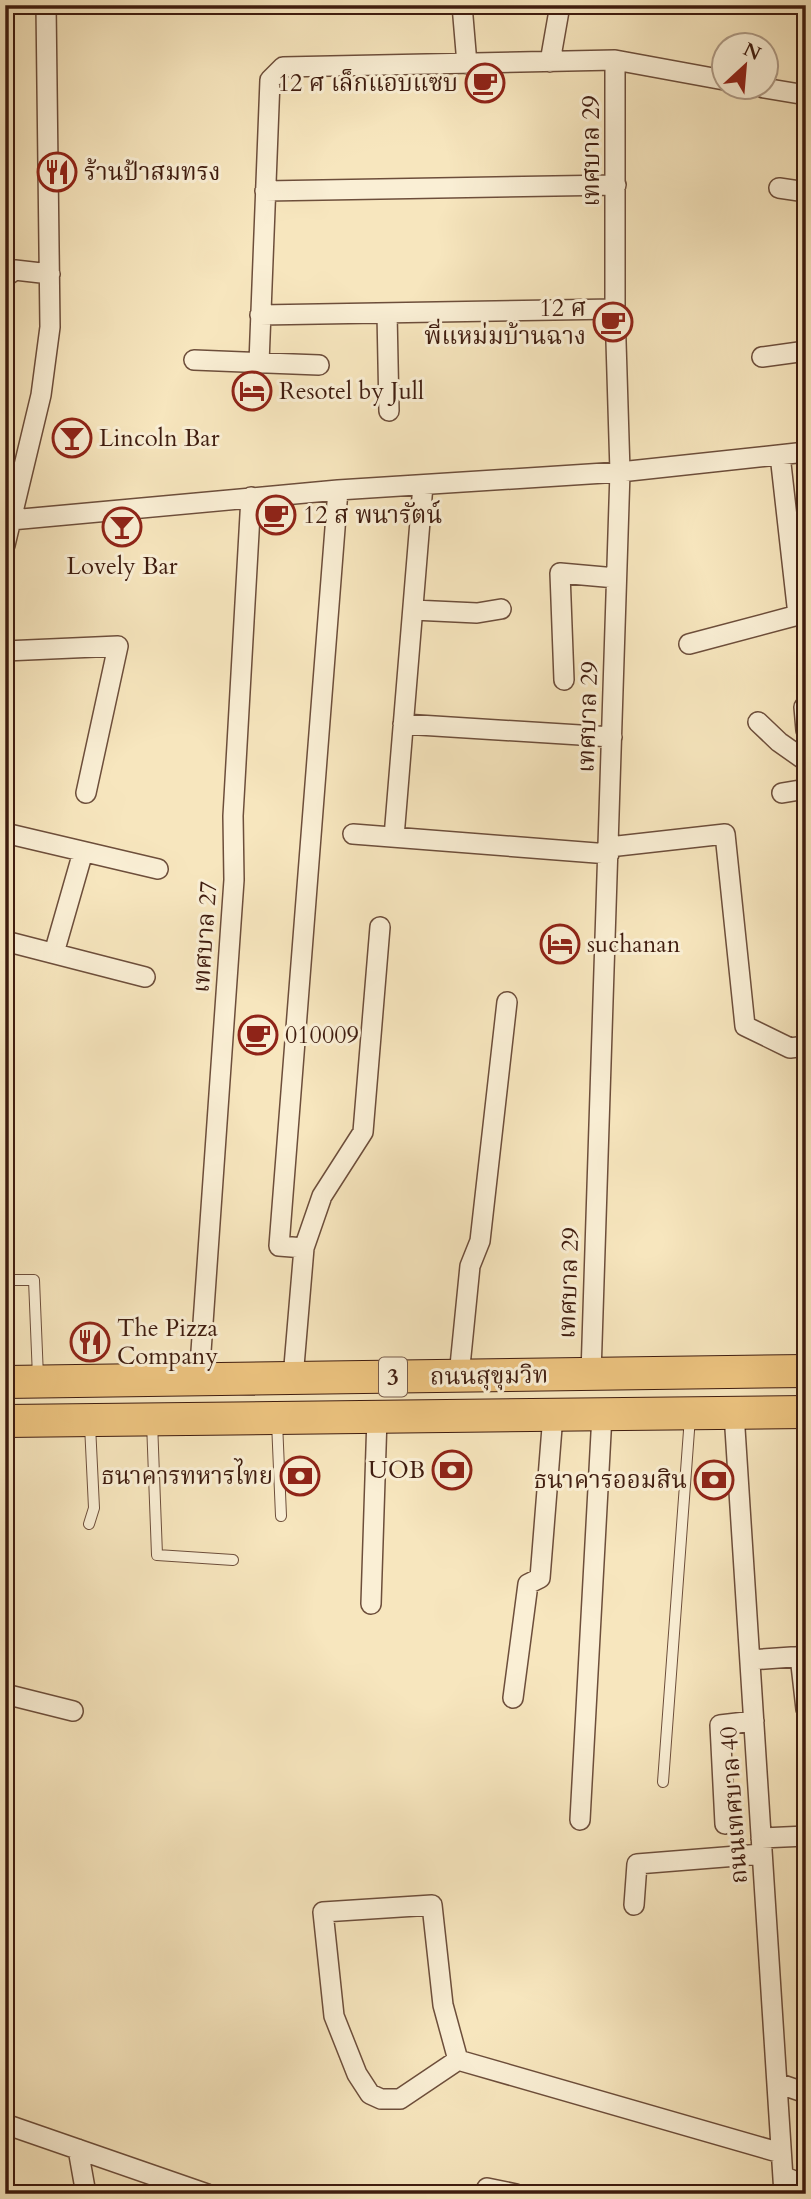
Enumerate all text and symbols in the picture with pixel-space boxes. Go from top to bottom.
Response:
north arrow [710,32,780,102]
text: N [739,36,766,67]
cafe icon: 12 ศ เล็กแอบแซบ [464,62,506,104]
place label: 12 ศ เล็กแอบแซบ [278,67,458,100]
street label: เทศบาล 29 [575,95,608,207]
restaurant icon: ร้านป้าสมทรง [36,151,78,193]
place label: ร้านป้าสมทรง [84,156,221,189]
place label: 12 ศ พี่แหม่มบ้านฉาง [424,292,586,353]
cafe icon: 12 ศ พี่แหม่มบ้านฉาง [592,301,634,343]
hotel icon: Resotel by Jull [231,370,273,412]
place label: Resotel by Jull [279,375,424,408]
bar icon: Lincoln Bar [51,417,93,459]
place label: Lincoln Bar [99,422,220,455]
cafe icon: 12 ส พนารัตน์ [255,494,297,536]
place label: 12 ส พนารัตน์ [303,499,442,532]
bar icon: Lovely Bar [101,506,143,548]
place label: Lovely Bar [66,550,178,583]
street label: เทศบาล 29 [570,661,606,773]
street label: เทศบาล 27 [185,880,225,994]
hotel icon: suchanan [539,923,581,965]
place label: suchanan [587,928,681,961]
cafe icon: 010009 [237,1014,279,1056]
place label: 010009 [285,1019,359,1052]
street label: เทศบาล 29 [551,1227,587,1339]
place label: The Pizza Company [117,1312,219,1373]
restaurant icon: The Pizza Company [69,1321,111,1363]
road number: 3 [379,1358,407,1396]
street label: ถนนสุขุมวิท [430,1358,548,1394]
bank icon: UOB [431,1449,473,1491]
place label: UOB [368,1454,425,1487]
bank icon: ธนาคารทหารไทย [279,1455,321,1497]
place label: ธนาคารทหารไทย [101,1458,273,1493]
bank icon: ธนาคารออมสิน [693,1459,735,1501]
place label: ธนาคารออมสิน [533,1464,687,1497]
street label: ถนนเทศบาล 40 [712,1725,756,1885]

